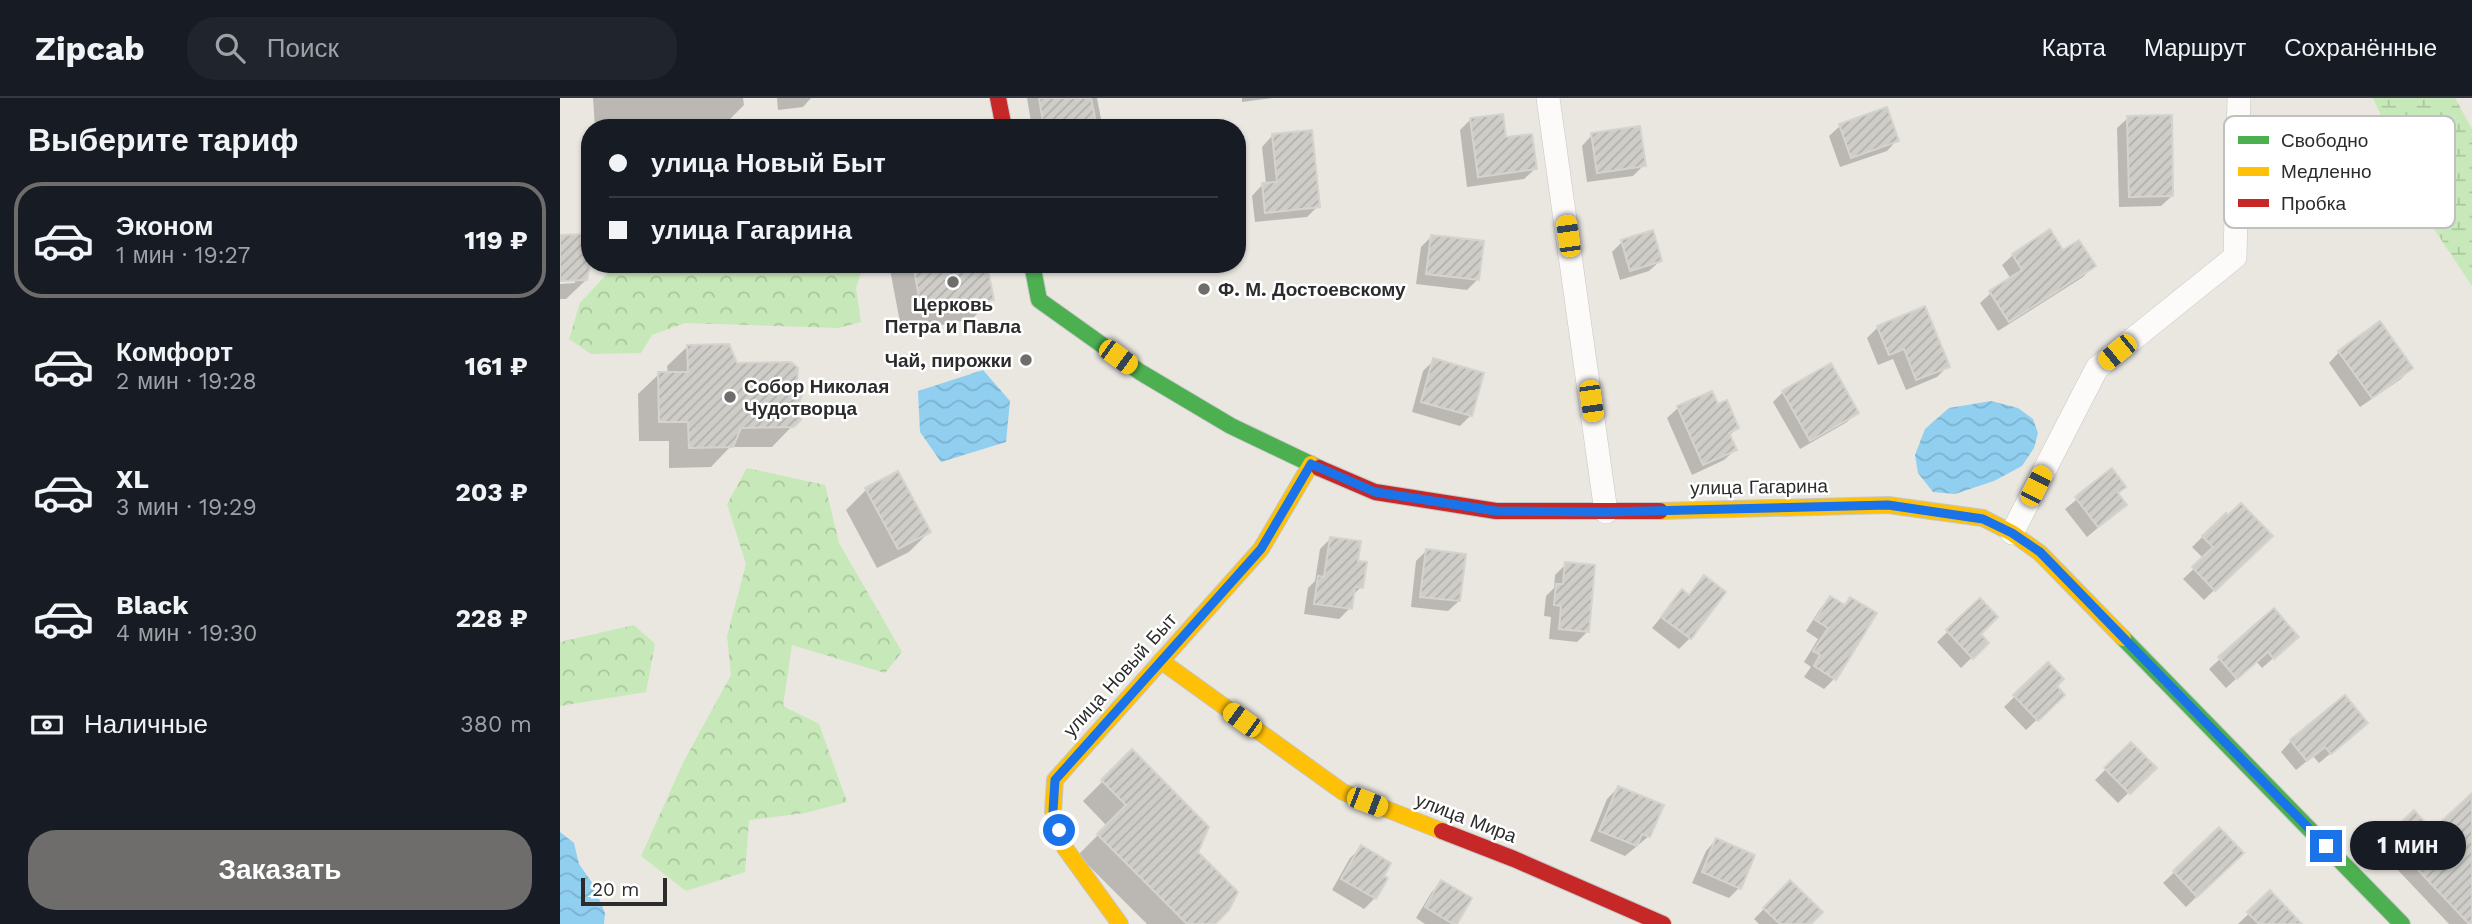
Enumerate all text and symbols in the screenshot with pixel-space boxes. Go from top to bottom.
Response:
search box [187,17,677,80]
text: Zipcab [35,29,145,68]
icon: search [211,29,249,67]
text: Поиск [267,33,339,63]
text: Карта [2042,34,2106,62]
text: Маршрут [2144,34,2246,62]
text: Сохранённые [2284,34,2437,62]
legend [2224,116,2455,228]
text: Выберите тариф [28,121,299,159]
text: Свободно [2281,129,2368,152]
text: улица Новый Быт [651,148,886,178]
text: Медленно [2281,160,2371,183]
text: Пробка [2281,192,2346,215]
icon: car [32,209,95,272]
text: Эконом [116,211,214,241]
car [1555,214,1582,258]
text: улица Гагарина [651,215,852,245]
text: 119 ₽ [464,225,528,255]
text: 1 мин · 19:27 [116,242,250,269]
marker: Церковь Петра и Павла [945,274,961,290]
place label: Ф. М. Достоевскому [1218,278,1406,301]
marker: Ф. М. Достоевскому [1196,281,1212,297]
place label: Церковь Петра и Павла [885,293,1022,338]
car [2095,331,2140,373]
icon: car [32,335,95,398]
car [1095,336,1142,378]
text: Комфорт [116,337,233,367]
place label: Чай, пирожки [885,349,1012,372]
text: 161 ₽ [465,351,528,381]
marker: Чай, пирожки [1018,352,1034,368]
text: 2 мин · 19:28 [116,368,257,395]
place label: Собор Николая Чудотворца [744,375,889,420]
car [1578,379,1605,423]
marker: Собор Николая Чудотворца [722,389,738,405]
icon: car [32,461,95,524]
car [2018,463,2055,509]
text: XL [116,464,149,494]
street label: улица Гагарина [1690,474,1829,500]
text: 203 ₽ [455,477,528,507]
text: 3 мин · 19:29 [116,494,257,521]
icon: car [32,587,95,650]
text: Black [116,590,188,620]
text: 228 ₽ [455,603,528,633]
street label: улица Новый Быт [1058,608,1182,742]
text: 4 мин · 19:30 [116,620,257,647]
car [1219,699,1266,741]
icon: cash [28,706,66,744]
text: Наличные [84,709,208,739]
text: 380 m [460,711,532,738]
car [1344,785,1391,819]
street label: улица Мира [1412,788,1520,848]
route start [1043,814,1075,846]
callout: 1 мин [2350,822,2466,870]
button: Заказать [28,830,532,910]
route end [2310,830,2342,862]
text: 1 мин [2377,832,2439,859]
scale bar [581,875,667,907]
text: 20 m [592,878,639,901]

